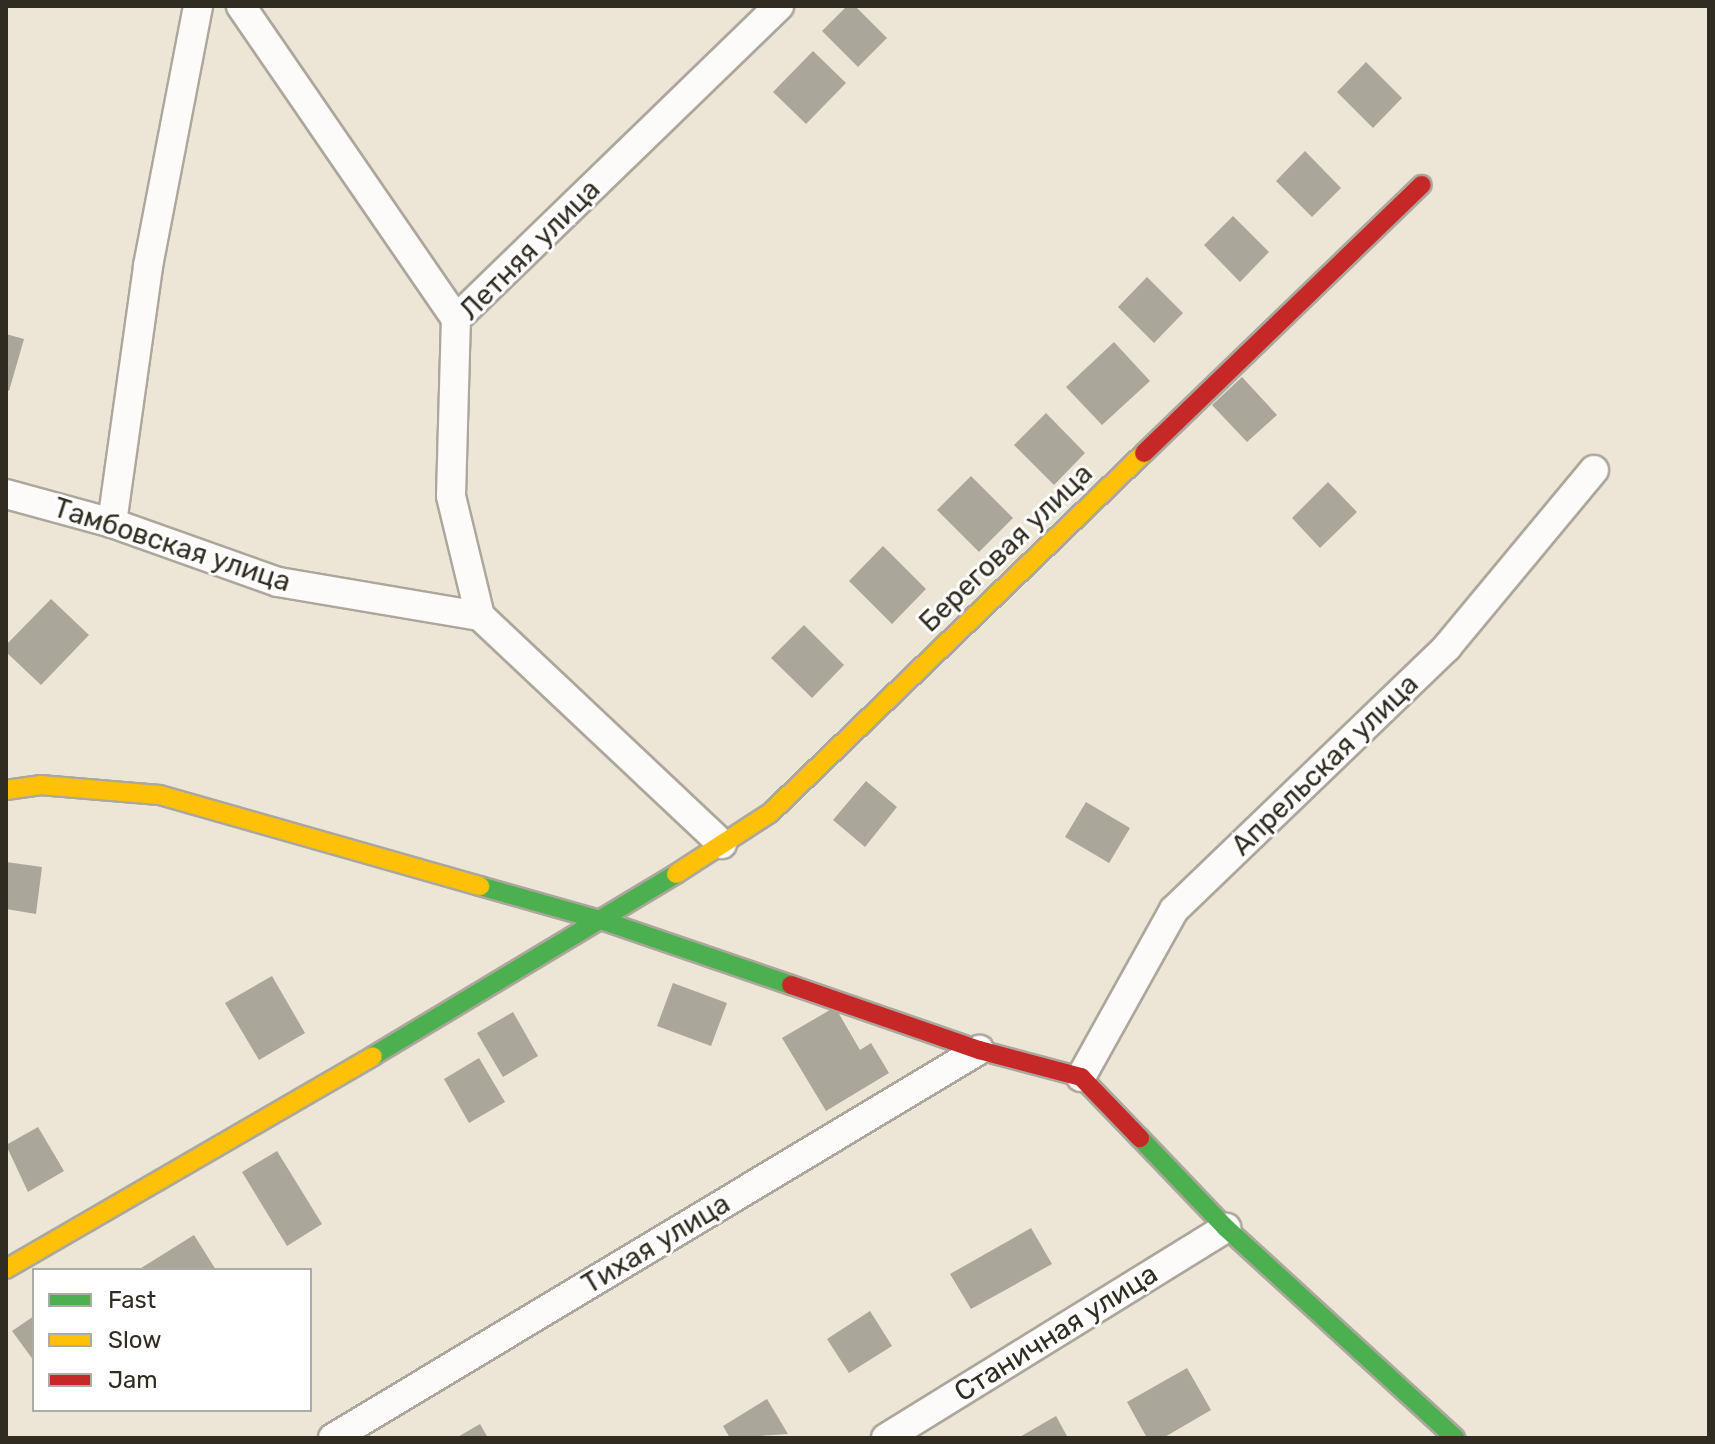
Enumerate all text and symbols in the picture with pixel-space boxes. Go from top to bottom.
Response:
street label: Летняя улица [453,173,607,327]
street label: Береговая улица [912,457,1100,639]
street label: Тамбовская улица [49,491,295,599]
street label: Апрельская улица [1225,667,1425,863]
street label: Тихая улица [576,1187,736,1301]
street label: Станичная улица [948,1257,1164,1409]
legend [32,1268,312,1412]
text: Fast [108,1286,156,1314]
text: Slow [108,1326,161,1354]
text: Jam [108,1366,158,1394]

